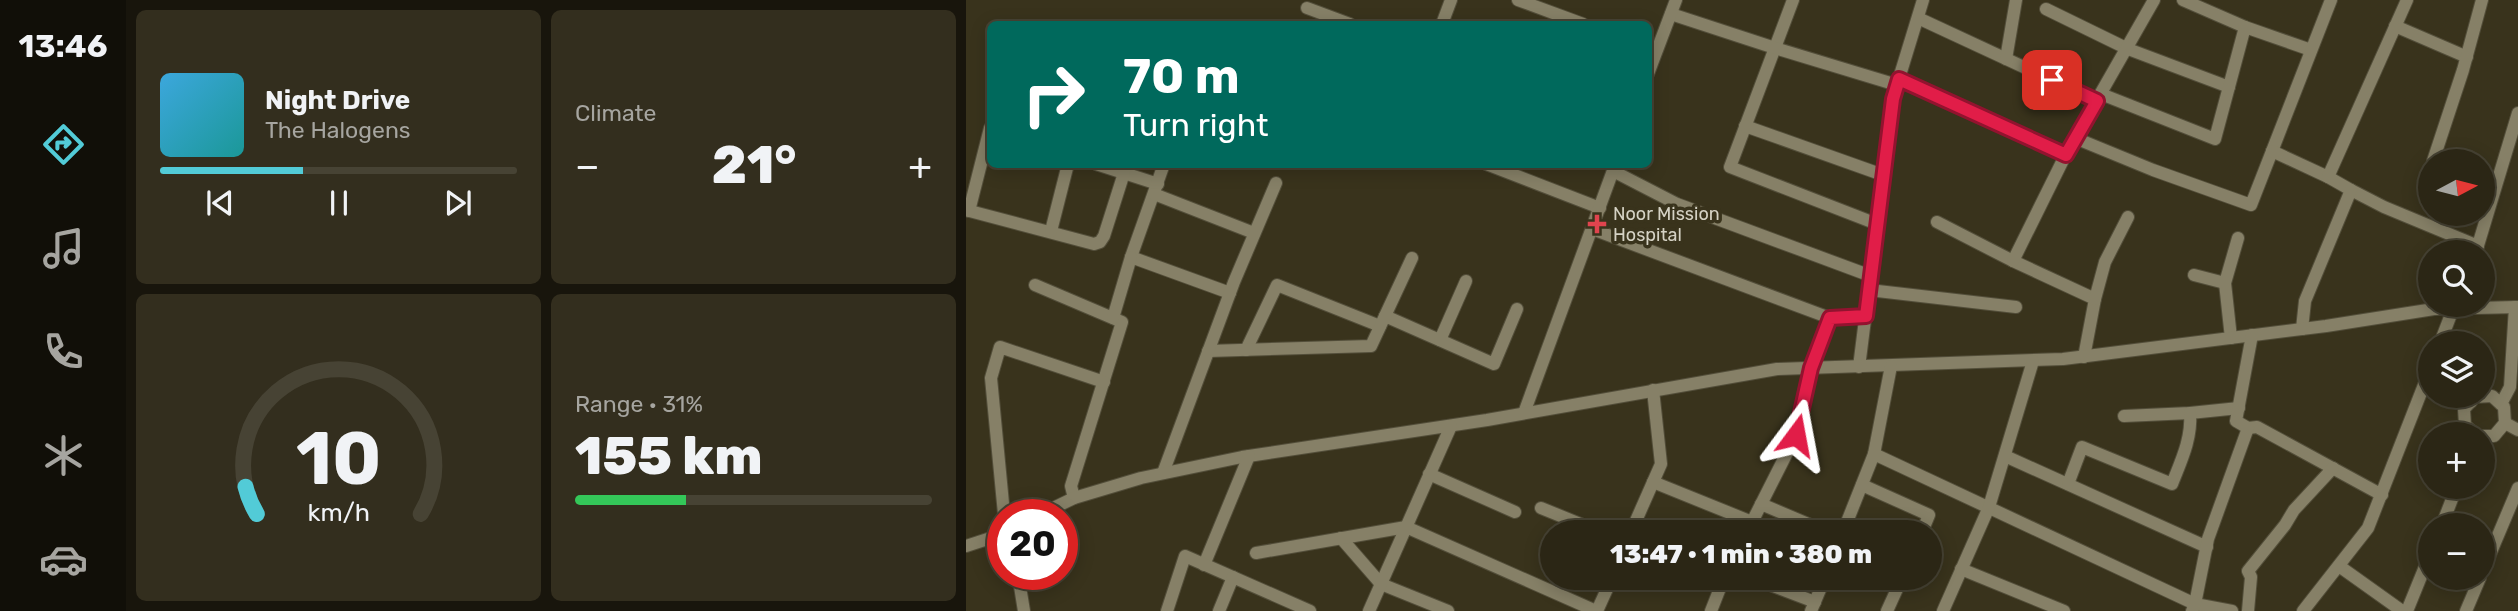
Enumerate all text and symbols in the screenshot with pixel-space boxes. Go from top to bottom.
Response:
text: 13:46 [18,27,108,65]
text: 70 m [1123,47,1240,105]
icon: right [1008,49,1099,140]
pin [2022,50,2082,110]
icon: arrive [2033,61,2071,99]
text: Night Drive [265,85,410,116]
text: Climate [575,99,656,127]
text: Turn right [1123,106,1268,144]
text: The Halogens [265,116,411,144]
icon: directions [39,120,88,169]
text: 21° [712,134,796,196]
text: − [575,143,600,189]
text: + [908,143,932,189]
north arrow [2418,149,2496,226]
map controls [2418,149,2495,590]
icon: previous [201,184,239,222]
icon: pause [320,184,358,222]
icon: next [439,184,477,222]
place label: Noor Mission Hospital [1613,203,1720,246]
marker: Noor Mission Hospital [1587,214,1607,234]
icon: music [39,224,88,273]
button: search [2418,240,2495,317]
icon: phone [39,327,88,376]
button: layers [2418,331,2495,408]
text: Range · 31% [575,390,703,418]
position arrow [1759,398,1833,472]
text: 10 [296,416,381,502]
button: + [2418,422,2495,499]
text: 155 km [575,425,762,487]
icon: climate [39,431,88,480]
text: km/h [307,497,370,526]
speed limit sign: 20 [987,499,1078,590]
button: − [2418,513,2495,590]
icon: car [39,535,88,584]
text: 13:47 · 1 min · 380 m [1610,539,1872,570]

